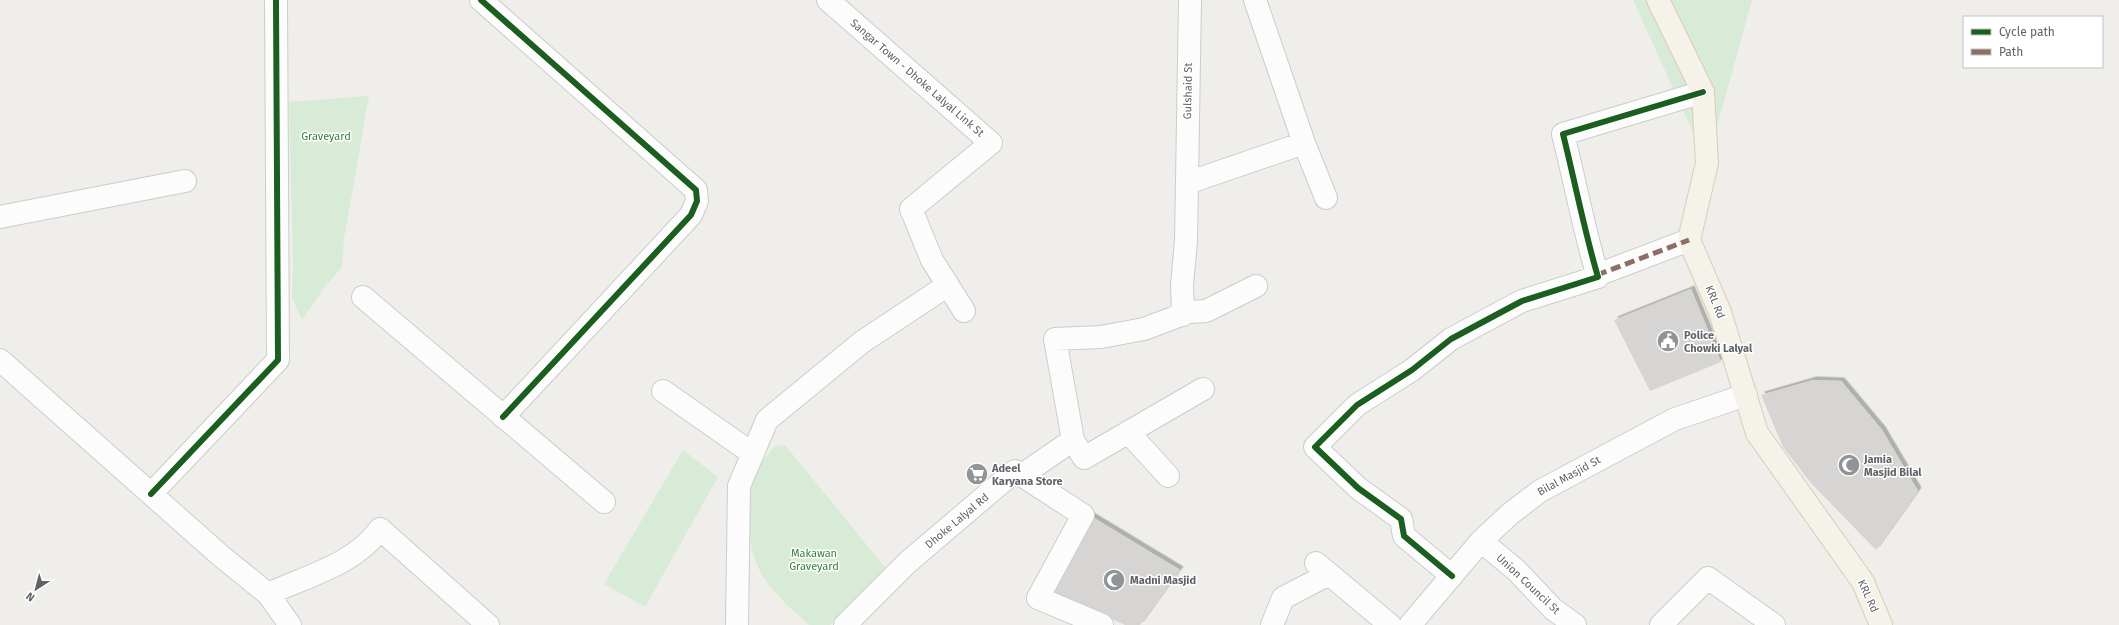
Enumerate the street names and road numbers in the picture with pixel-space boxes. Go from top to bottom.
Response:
street label: Sangar Town - Dhoke Lalyal Link St [848,16,986,140]
street label: Gulshaid St [1181,63,1195,119]
street label: KRL Rd [1702,284,1728,320]
street label: Bilal Masjid St [1535,453,1603,499]
street label: Dhoke Lalyal Rd [923,491,991,551]
street label: Union Council St [1493,551,1563,617]
street label: KRL Rd [1855,578,1881,614]

